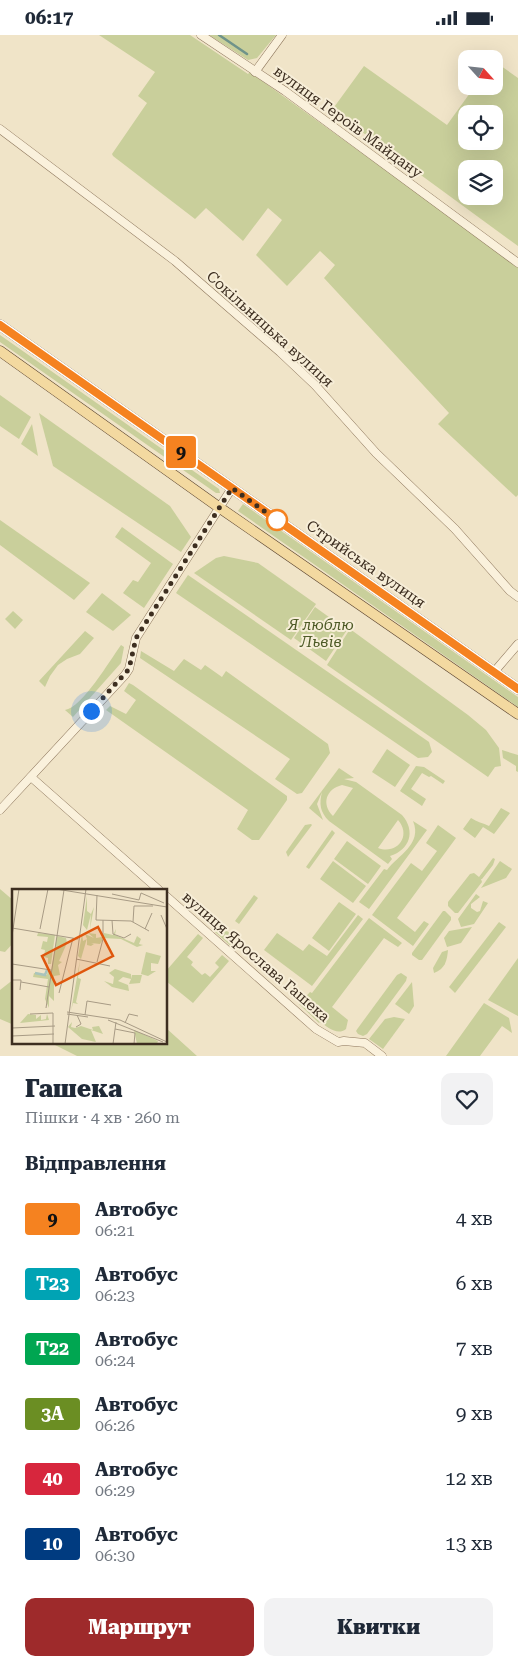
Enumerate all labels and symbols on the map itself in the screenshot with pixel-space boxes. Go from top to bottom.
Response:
north arrow [458,50,502,95]
street label: вулиця Героїв Майдану [270,62,426,182]
street label: Сокільницька вулиця [203,267,337,391]
line badge: 9 [165,436,197,468]
unlabelled marker [266,509,288,531]
street label: Стрийська вулиця [303,516,429,612]
park label: Я люблю Львів [287,616,354,651]
your location [79,699,104,724]
street label: вулиця Ярослава Гашека [179,888,333,1026]
inset map [12,889,168,1043]

